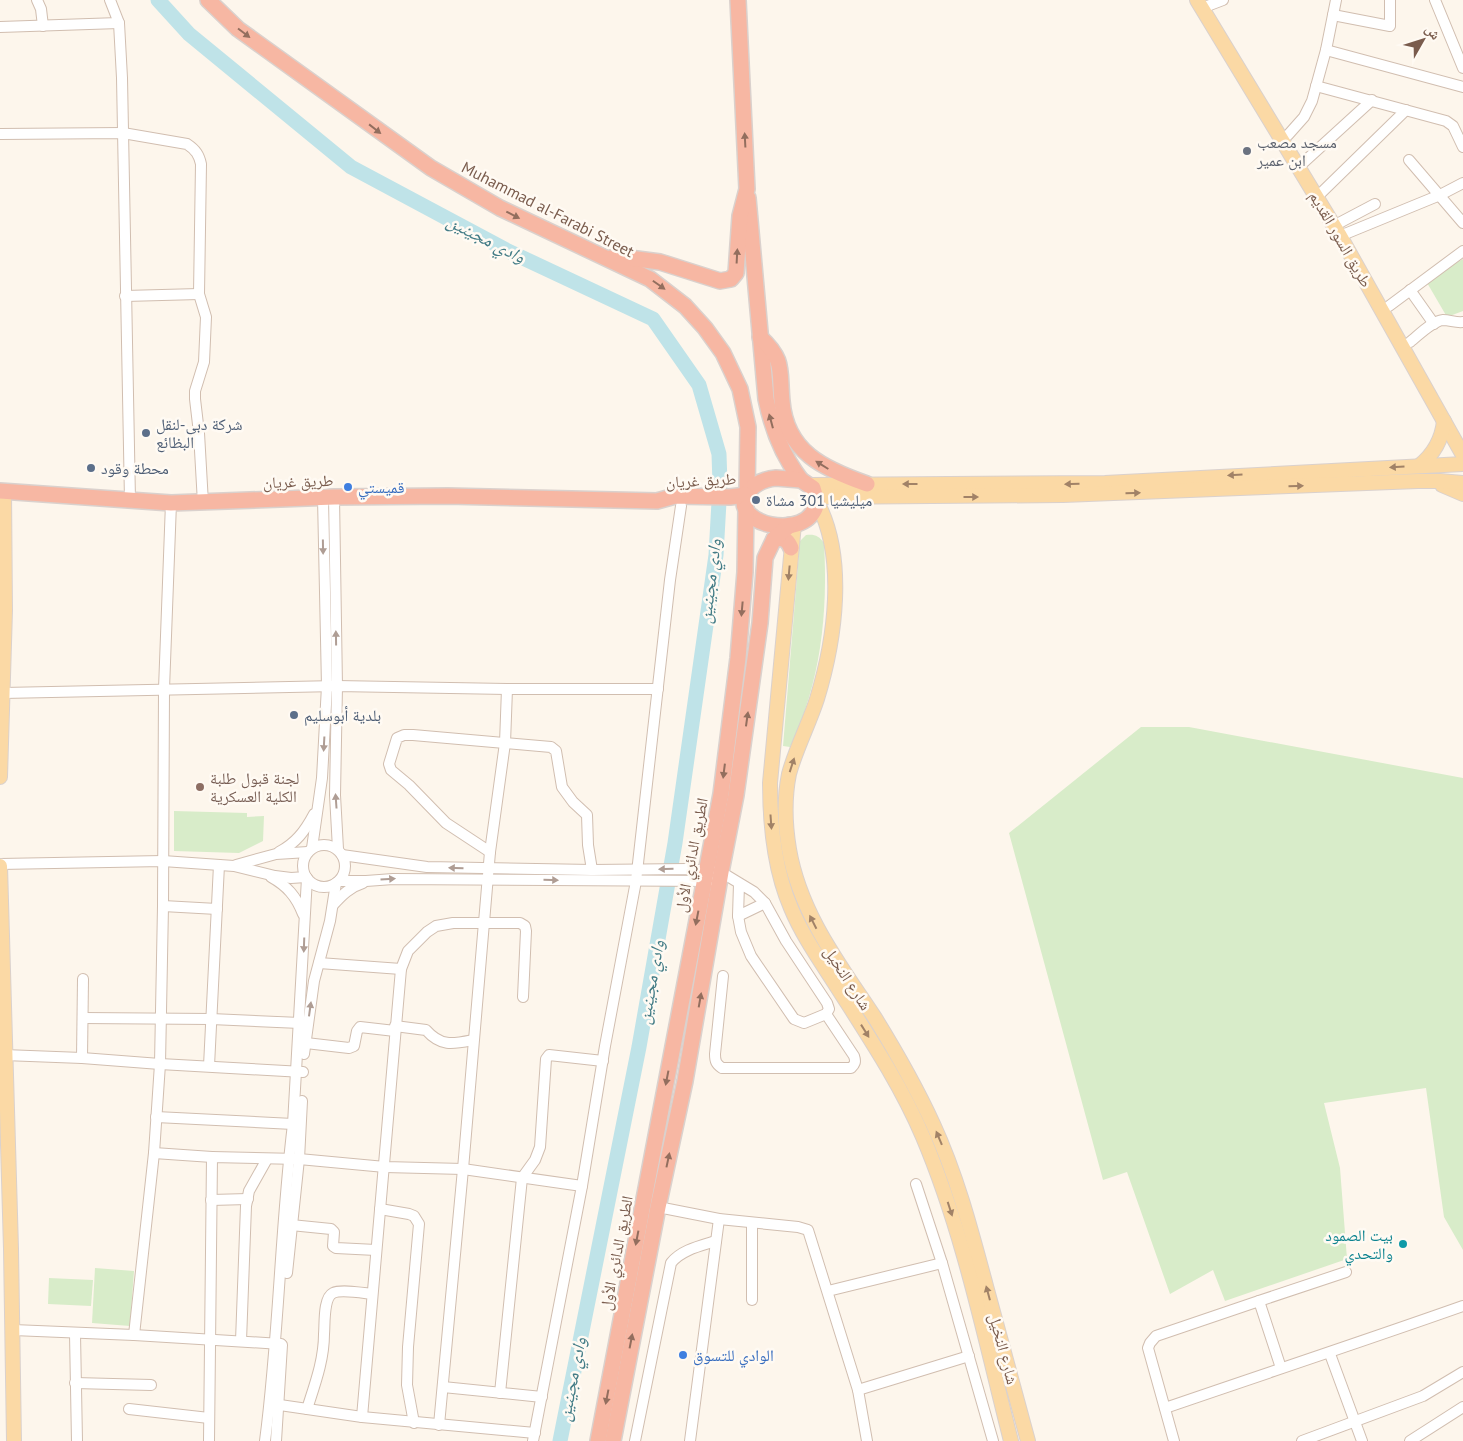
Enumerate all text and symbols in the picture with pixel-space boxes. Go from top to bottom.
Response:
north arrow [1398,15,1448,65]
text: ش [1421,20,1445,43]
one-way arrow [237,28,251,38]
one-way arrow [368,123,381,134]
one-way arrow [741,132,749,148]
place label: مسجد مصعب ابن عمير [1256,132,1337,171]
marker: مسجد مصعب ابن عمير [1241,145,1253,157]
street label: Muhammad al-Farabi Street [458,157,638,261]
street label: طريق السور القديم [1305,187,1377,291]
water label: وادي مجينين [441,209,530,272]
one-way arrow [506,211,520,219]
one-way arrow [734,248,742,264]
one-way arrow [652,280,665,291]
place label: شركة دبي-لنقل البظائع [156,414,243,453]
one-way arrow [767,414,775,429]
marker: شركة دبي-لنقل البظائع [140,427,152,439]
place label: محطة وقود [101,458,169,478]
one-way arrow [816,461,829,470]
marker: محطة وقود [85,462,97,474]
one-way arrow [1389,464,1405,472]
street label: طريق غريان [665,468,737,493]
street label: طريق غريان [262,470,334,493]
one-way arrow [1226,472,1242,480]
place label: قميستي [358,477,404,500]
one-way arrow [902,480,918,488]
one-way arrow [1064,480,1080,488]
marker: قميستي [342,481,354,493]
one-way arrow [1288,482,1304,490]
one-way arrow [1125,488,1141,496]
place label: ميليشيا 301 مشاة [766,490,872,510]
one-way arrow [963,492,979,500]
marker: ميليشيا 301 مشاة [750,494,762,506]
water label: وادي مجينين [693,537,730,625]
one-way arrow [320,539,328,555]
one-way arrow [785,565,793,581]
one-way arrow [737,602,745,618]
one-way arrow [332,630,340,646]
place label: بلدية أبوسليم [304,705,381,726]
marker: بلدية أبوسليم [288,709,300,721]
one-way arrow [743,711,751,727]
one-way arrow [319,736,327,752]
one-way arrow [789,757,797,772]
one-way arrow [720,763,728,779]
place label: لجنة قبول طلبة الكلية العسكرية [210,768,299,806]
marker: لجنة قبول طلبة الكلية العسكرية [194,781,206,793]
one-way arrow [331,792,339,808]
street label: الطريق الدائري الأول [670,796,715,915]
one-way arrow [767,814,775,830]
one-way arrow [448,864,464,872]
one-way arrow [658,866,674,874]
one-way arrow [380,875,396,883]
one-way arrow [543,876,559,884]
one-way arrow [693,911,701,927]
one-way arrow [809,915,817,930]
one-way arrow [300,937,308,953]
water label: وادي مجينين [632,937,673,1026]
street label: شارع النخيل [819,942,876,1014]
one-way arrow [696,992,704,1008]
one-way arrow [306,1000,314,1016]
one-way arrow [861,1024,870,1038]
one-way arrow [663,1070,671,1086]
one-way arrow [935,1130,943,1145]
one-way arrow [664,1152,672,1167]
street label: الطريق الدائري الأول [595,1194,640,1313]
one-way arrow [947,1201,954,1216]
place label: بيت الصمود والتحدي [1325,1225,1393,1266]
one-way arrow [632,1230,640,1246]
marker: بيت الصمود والتحدي [1397,1238,1409,1250]
one-way arrow [984,1285,992,1300]
street label: شارع النخيل [984,1311,1023,1387]
water label: وادي مجينين [552,1334,595,1424]
one-way arrow [627,1334,635,1349]
place label: الوادي للتسوق [693,1345,774,1368]
marker: الوادي للتسوق [677,1349,689,1361]
one-way arrow [602,1390,610,1406]

